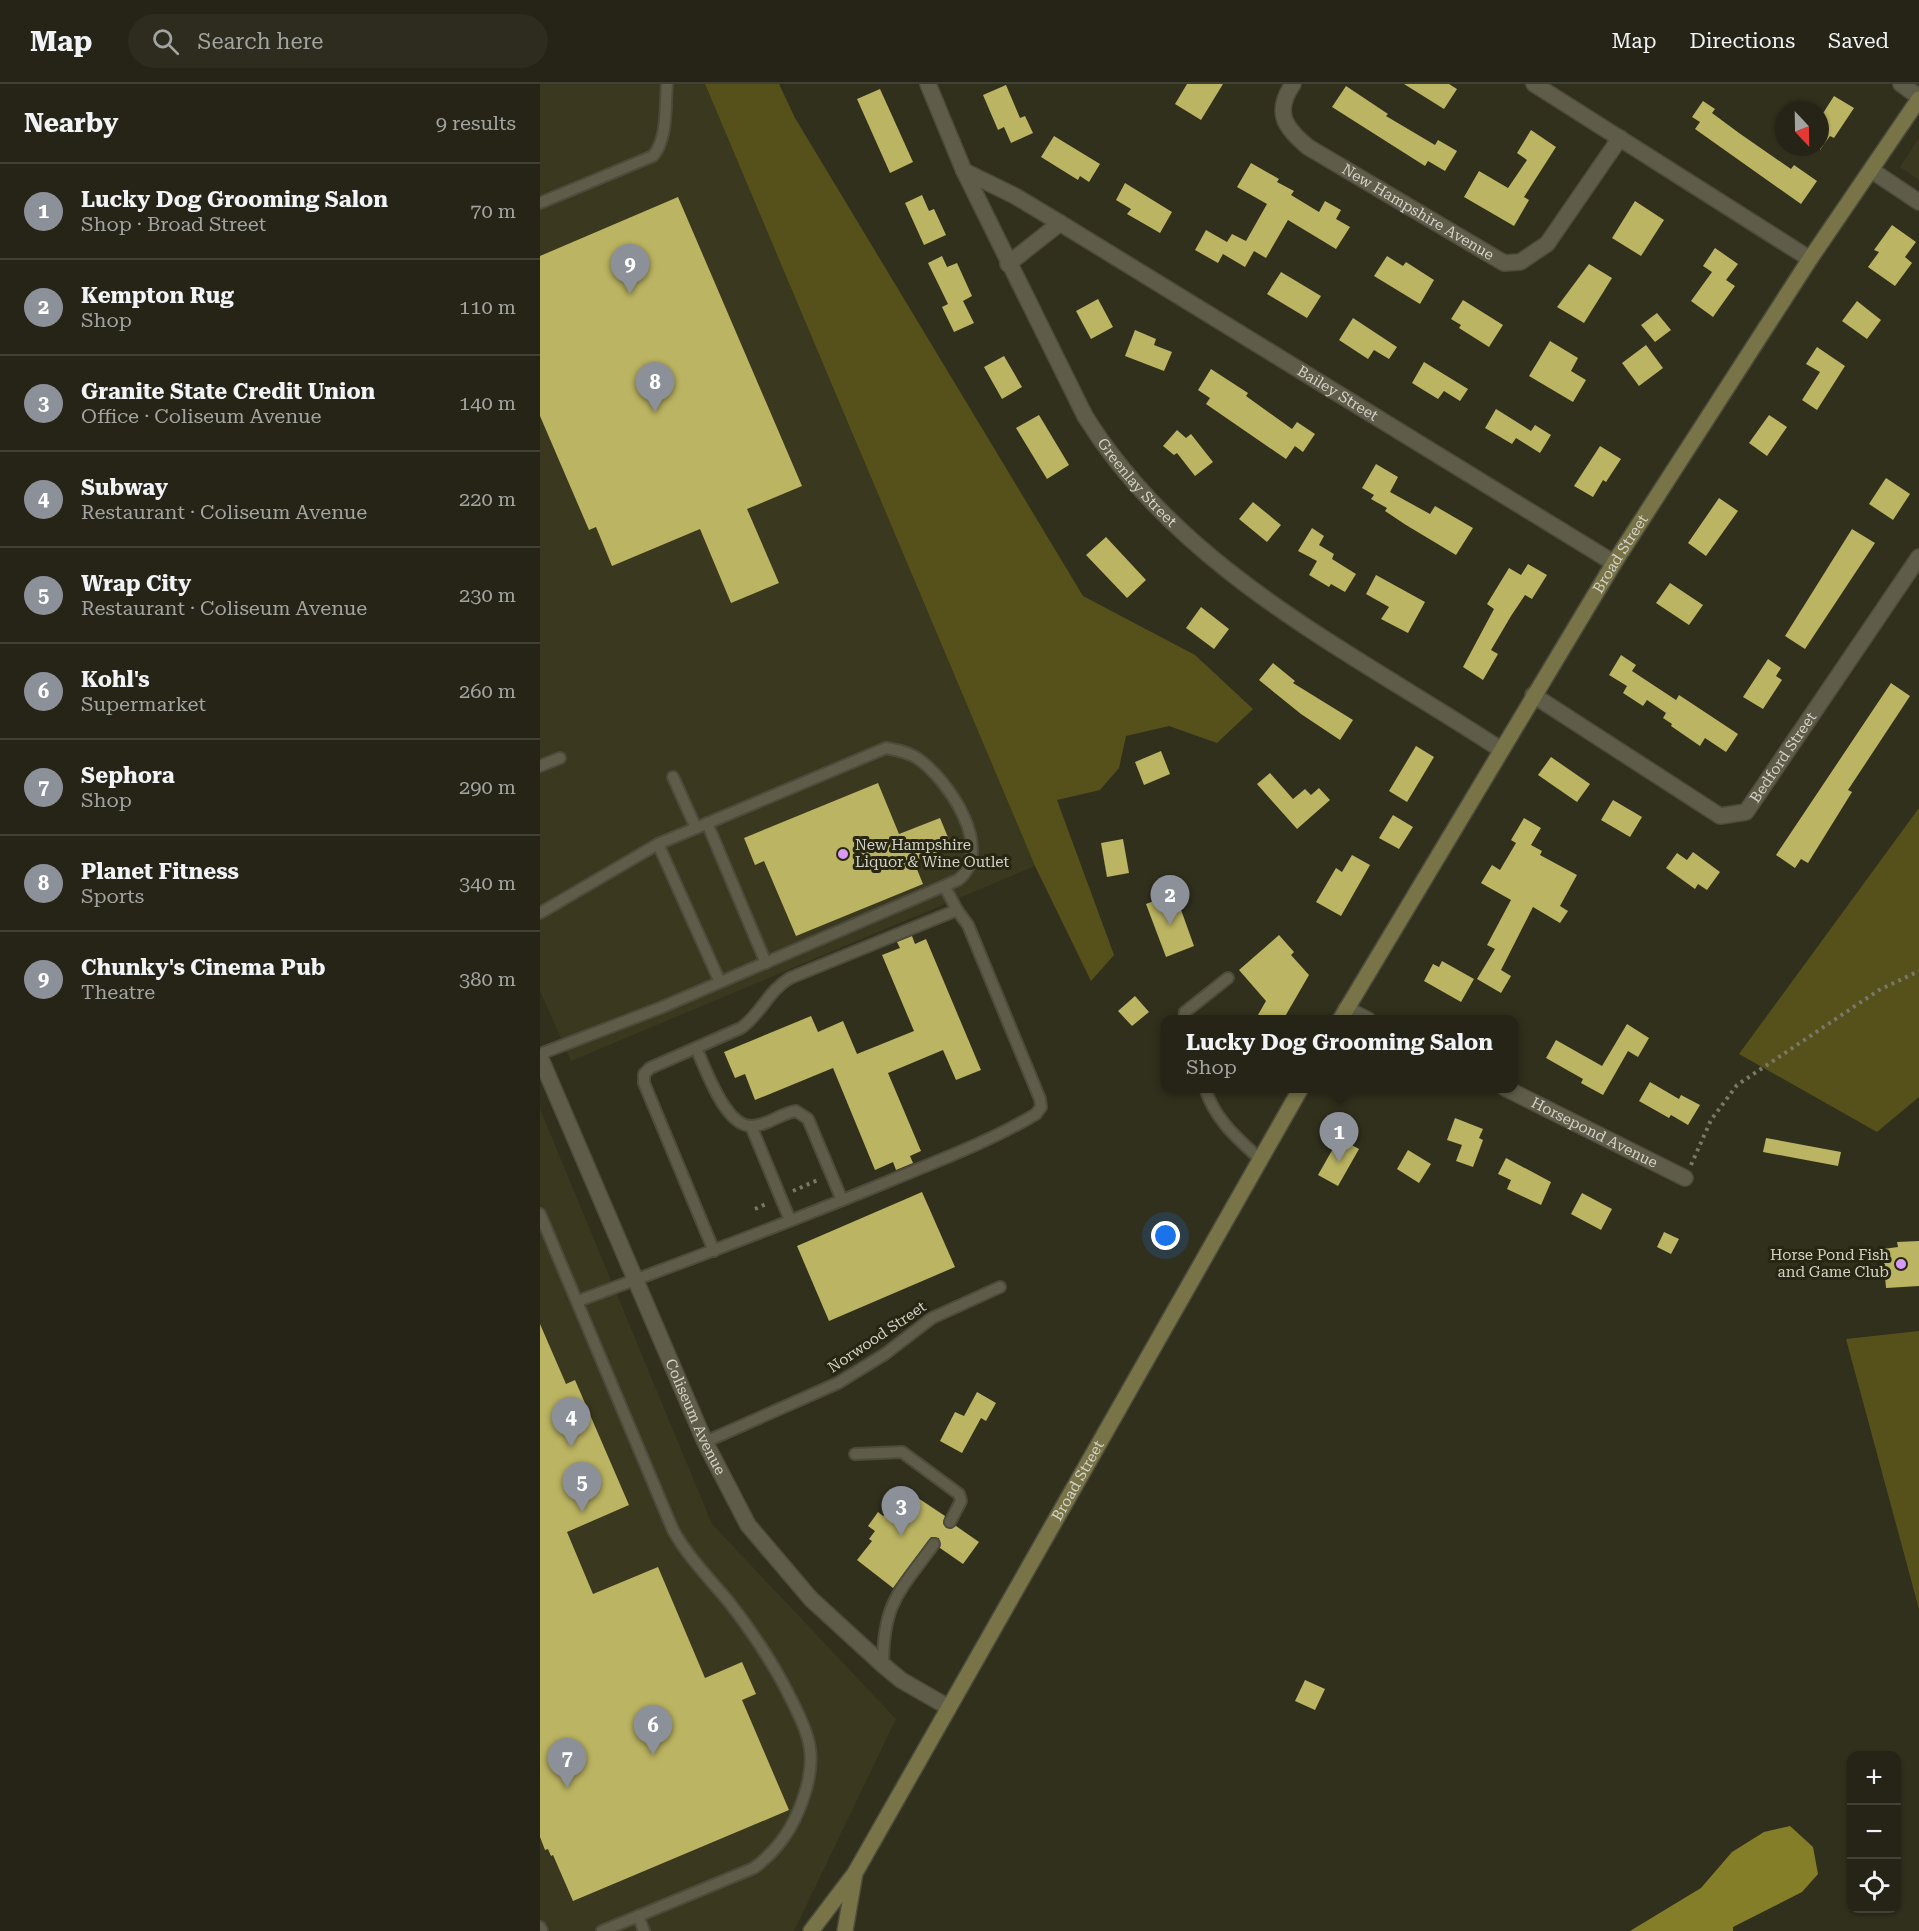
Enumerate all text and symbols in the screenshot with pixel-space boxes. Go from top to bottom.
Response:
search box [128,14,548,68]
text: Map [30,25,92,58]
icon: search [149,25,182,58]
text: Search here [197,29,323,54]
text: Map [1612,29,1656,53]
text: Directions [1689,29,1795,53]
text: Saved [1828,29,1889,53]
north arrow [1775,102,1829,156]
text: Nearby [24,108,118,138]
text: 9 results [436,111,516,135]
street label: New Hampshire Avenue [1339,160,1497,264]
text: Lucky Dog Grooming Salon [81,187,388,212]
text: 1 [38,199,49,223]
text: 70 m [470,199,516,223]
text: Shop · Broad Street [81,212,266,236]
pin: 9 [610,244,650,294]
text: Kempton Rug [81,283,234,308]
text: 2 [38,295,49,319]
text: 110 m [459,295,516,319]
text: Shop [81,308,132,332]
pin: 8 [636,362,674,412]
street label: Bailey Street [1294,362,1382,425]
text: Granite State Credit Union [81,379,375,404]
text: 3 [38,391,49,415]
text: 140 m [459,391,516,415]
text: Office · Coliseum Avenue [81,404,322,428]
street label: Greenlay Street [1093,435,1181,531]
text: Subway [81,475,168,500]
text: 4 [38,487,49,511]
text: 220 m [459,487,516,511]
text: Restaurant · Coliseum Avenue [81,500,367,524]
street label: Broad Street [1589,511,1652,596]
text: Wrap City [81,571,191,596]
text: 5 [38,583,49,607]
text: 230 m [459,583,516,607]
text: Restaurant · Coliseum Avenue [81,596,367,620]
text: Kohl's [81,667,150,692]
text: 6 [38,679,49,703]
text: 260 m [459,679,516,703]
text: Supermarket [81,692,206,716]
street label: Bedford Street [1746,708,1820,806]
text: Sephora [81,763,175,788]
text: 7 [38,775,49,799]
text: 290 m [459,775,516,799]
text: Shop [81,788,132,812]
place label: New Hampshire Liquor & Wine Outlet [855,836,1010,871]
marker: New Hampshire Liquor & Wine Outlet [836,847,850,861]
text: Planet Fitness [81,859,239,884]
text: 8 [38,871,49,895]
text: 340 m [459,871,516,895]
pin: 2 [1150,876,1190,925]
text: Sports [81,884,144,908]
text: Chunky's Cinema Pub [81,955,325,980]
text: 9 [38,967,49,991]
text: 380 m [459,967,516,991]
text: Theatre [81,980,155,1004]
popup [1161,1015,1518,1093]
text: Lucky Dog Grooming Salon [1186,1030,1493,1055]
text: Shop [1186,1055,1237,1079]
street label: Horsepond Avenue [1528,1094,1661,1172]
pin: 1 [1320,1112,1358,1162]
your location [1151,1221,1180,1250]
place label: Horse Pond Fish and Game Club [1770,1246,1889,1281]
marker: Horse Pond Fish and Game Club [1894,1257,1908,1271]
street label: Norwood Street [825,1297,930,1376]
street label: Coliseum Avenue [661,1356,730,1478]
pin: 4 [552,1398,591,1447]
street label: Broad Street [1048,1437,1108,1524]
pin: 5 [562,1462,602,1512]
pin: 3 [882,1486,920,1536]
pin: 6 [634,1706,672,1755]
pin: 7 [548,1738,586,1788]
map controls [1847,1751,1901,1913]
button: + [1847,1751,1901,1805]
button: − [1847,1805,1901,1859]
button: locate [1847,1859,1901,1913]

